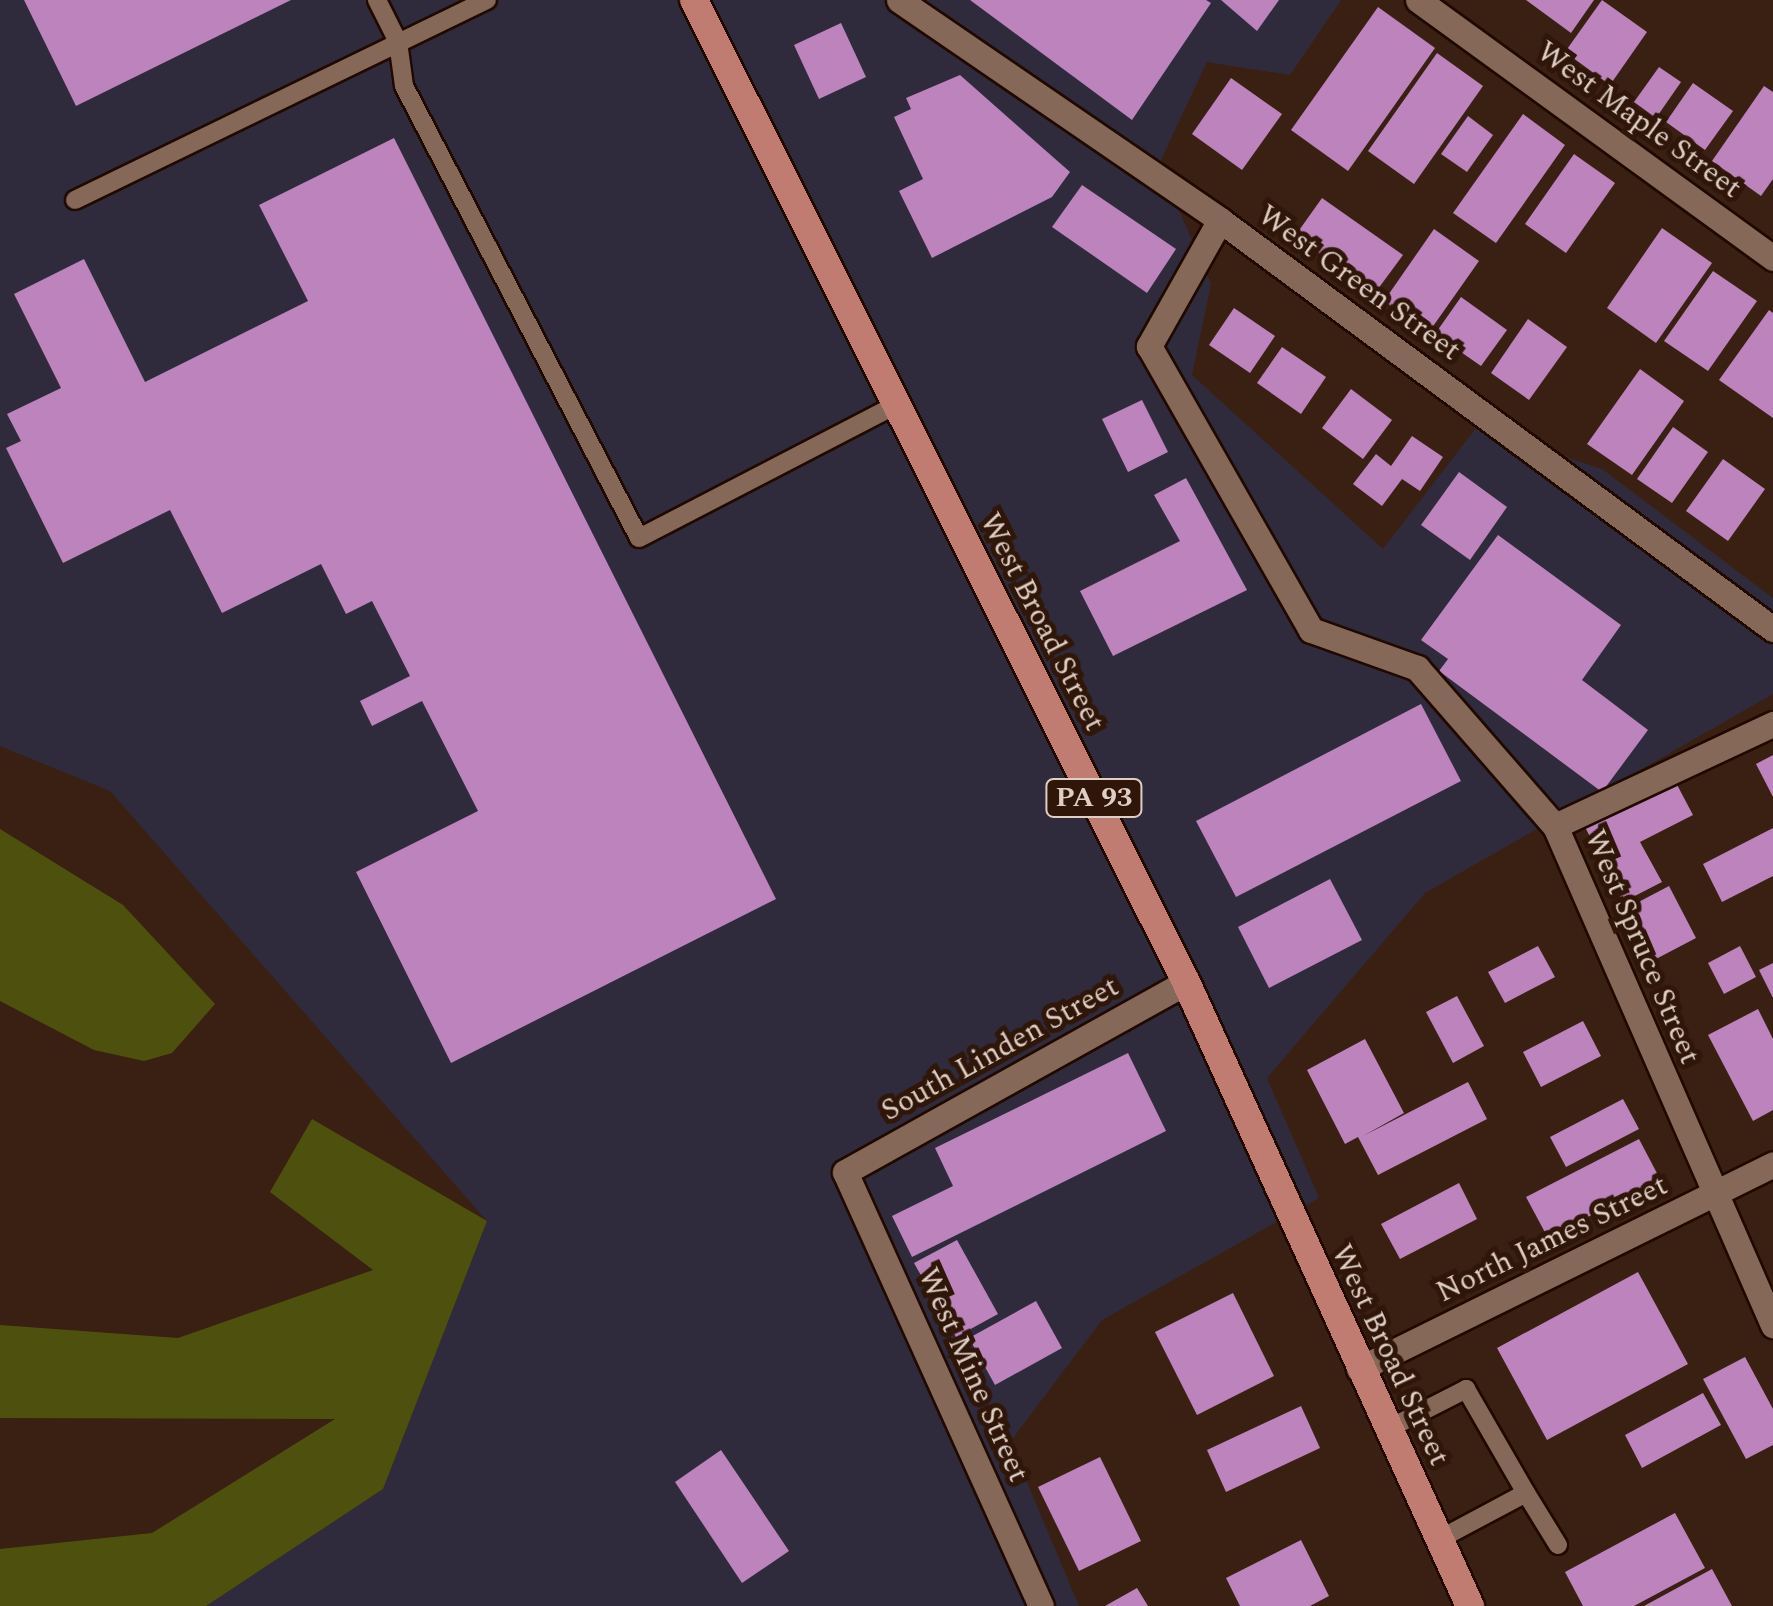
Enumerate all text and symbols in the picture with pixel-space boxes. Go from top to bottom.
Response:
street label: West Maple Street [1530,34,1748,206]
street label: West Green Street [1251,197,1467,369]
street label: West Broad Street [972,507,1112,737]
road number: PA 93 [1044,775,1144,821]
street label: West Spruce Street [1576,824,1708,1070]
street label: South Linden Street [875,969,1125,1129]
street label: North James Street [1431,1167,1673,1311]
street label: West Broad Street [1323,1239,1457,1471]
street label: West Mine Street [910,1262,1036,1488]

